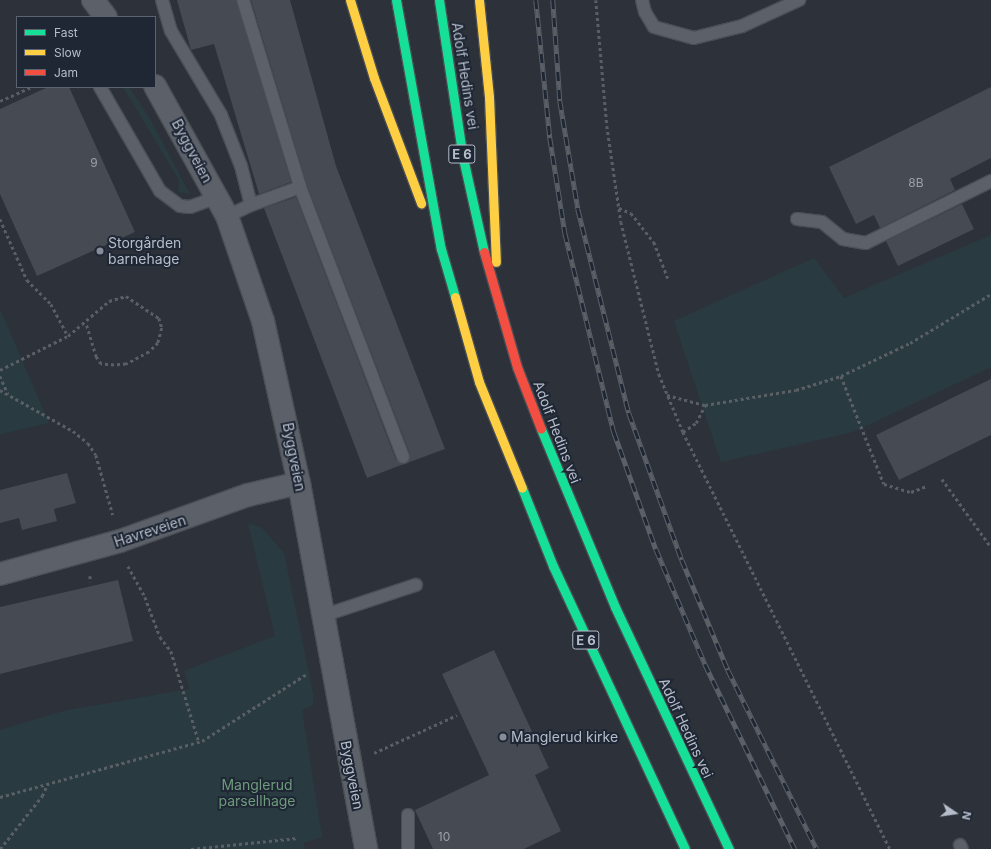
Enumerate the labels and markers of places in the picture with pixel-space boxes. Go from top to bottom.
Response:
place label: Storgården barnehage [108,235,181,268]
marker: Storgården barnehage [95,246,105,256]
place label: Manglerud kirke [511,729,618,745]
marker: Manglerud kirke [498,732,508,742]

